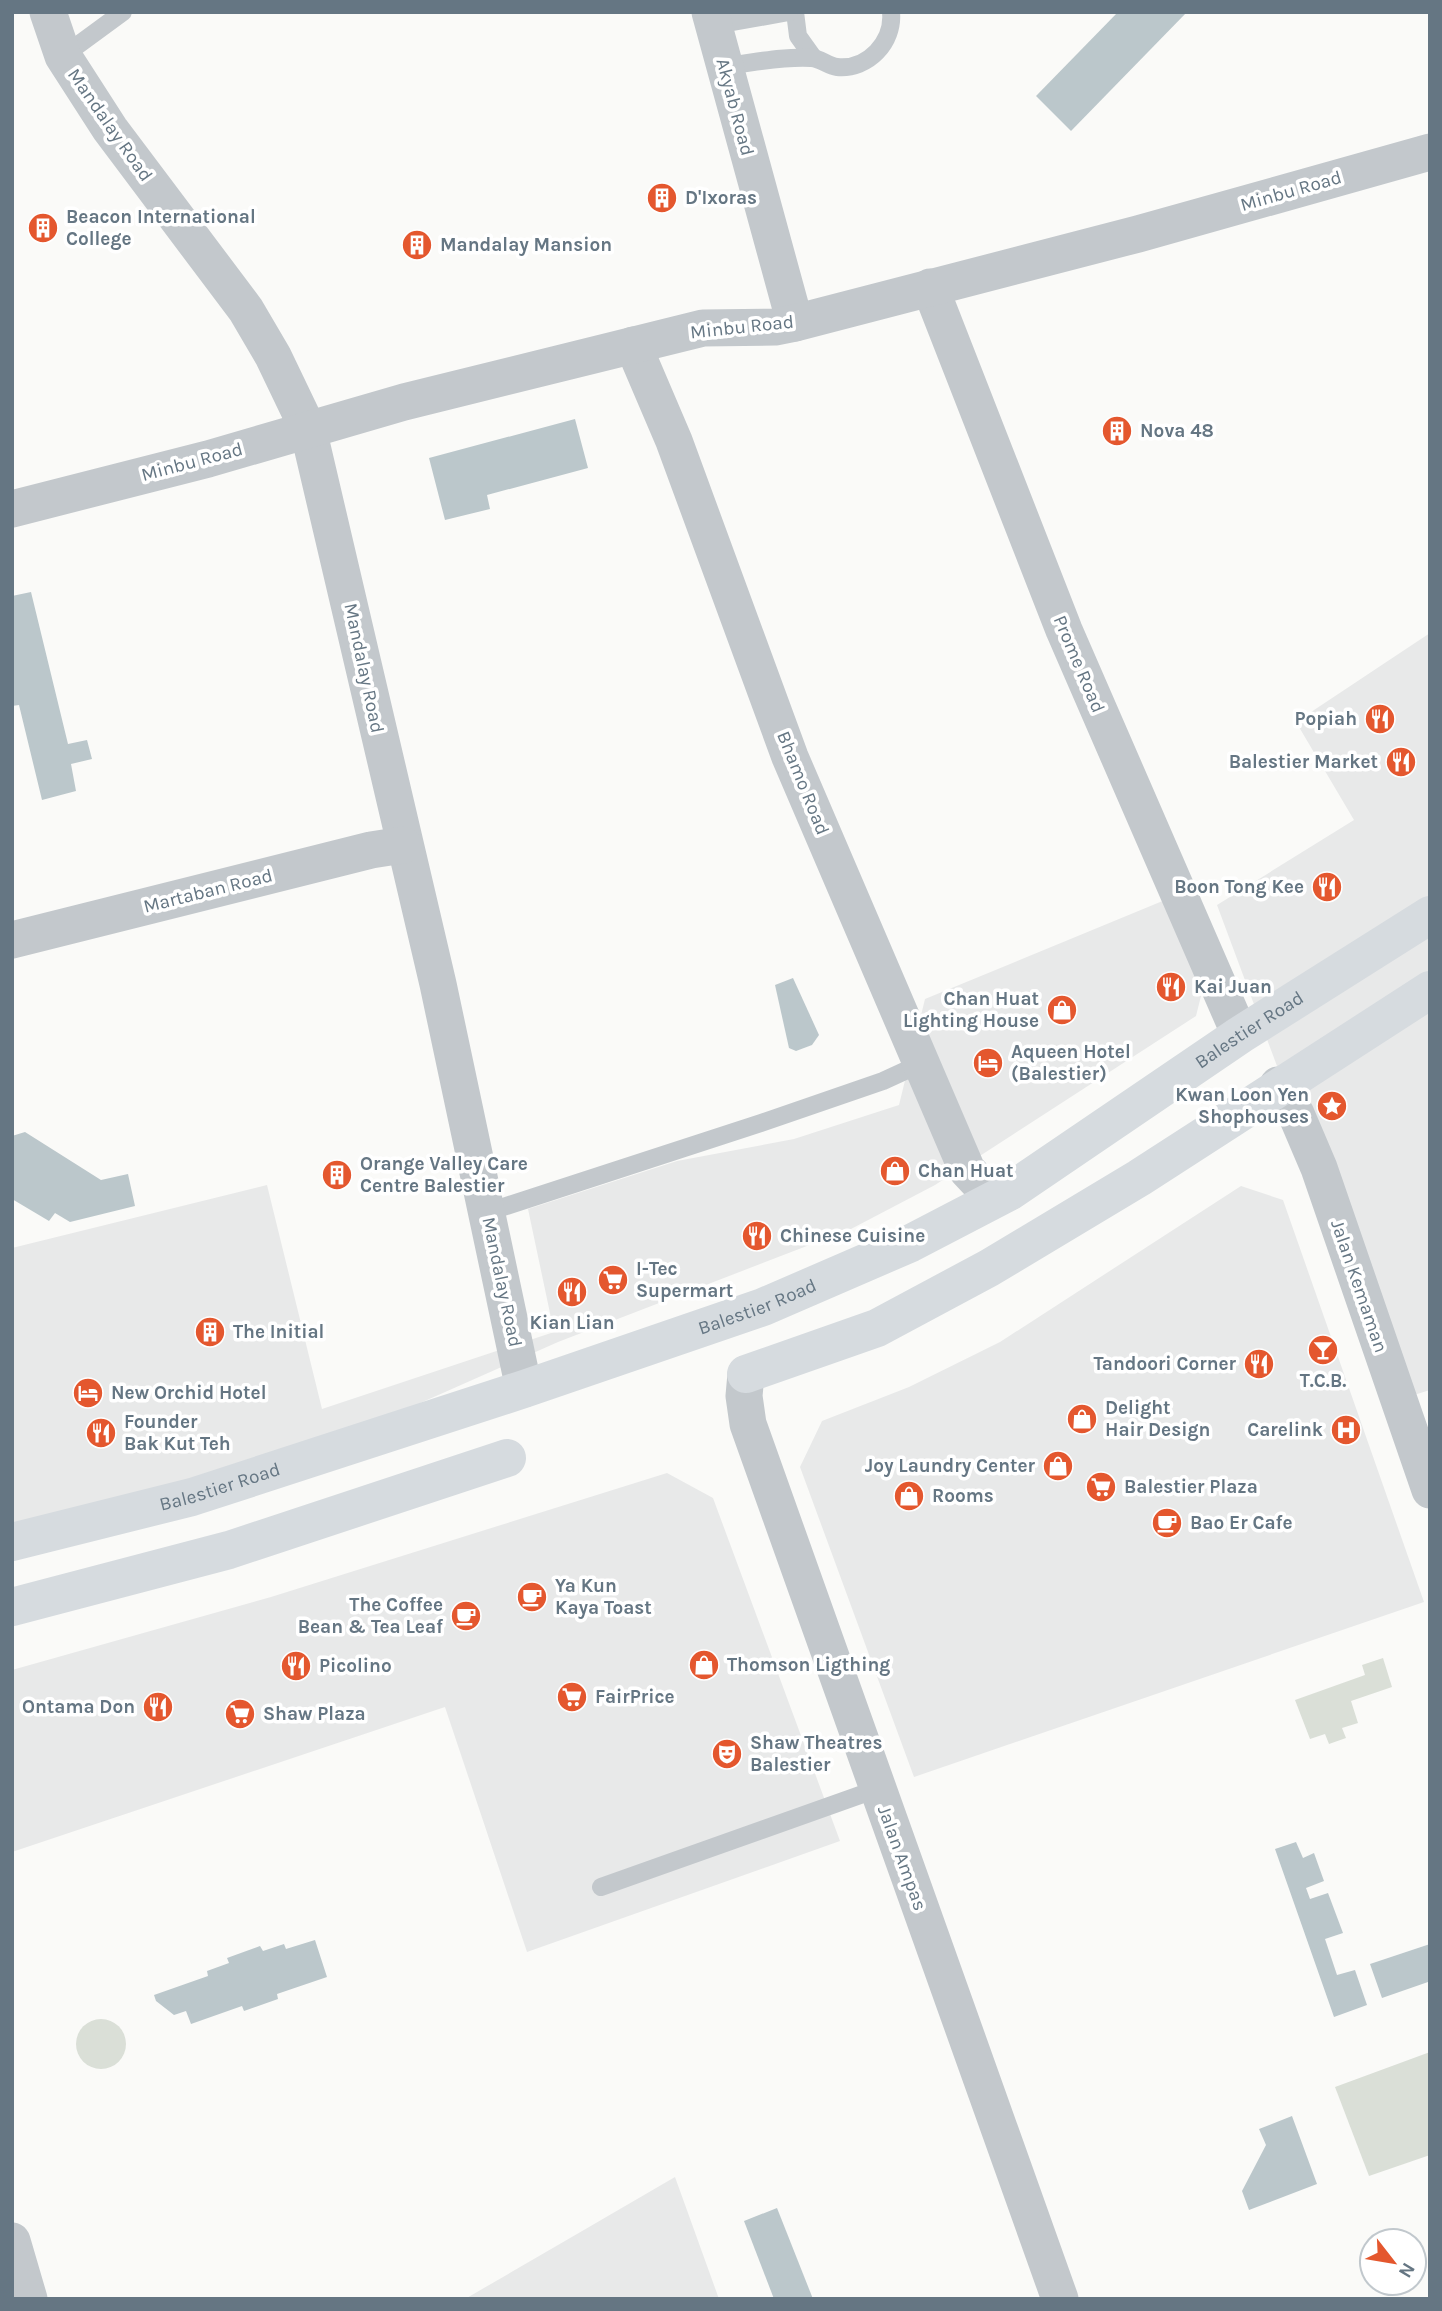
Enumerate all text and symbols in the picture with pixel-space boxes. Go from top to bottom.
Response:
street label: Akyab Road [711,56,759,158]
street label: Mandalay Road [63,64,157,186]
street label: Minbu Road [1238,166,1344,216]
building icon: D'Ixoras [645,181,679,215]
place label: D'Ixoras [685,187,757,209]
place label: Beacon International College [66,206,256,250]
building icon: Beacon International College [26,211,60,245]
building icon: Mandalay Mansion [400,228,434,262]
place label: Mandalay Mansion [440,234,612,256]
street label: Minbu Road [689,311,795,343]
building icon: Nova 48 [1100,414,1134,448]
place label: Nova 48 [1140,420,1214,442]
street label: Minbu Road [139,438,245,486]
street label: Mandalay Road [339,601,389,735]
street label: Prome Road [1049,612,1109,716]
restaurant icon: Popiah [1363,702,1397,736]
place label: Popiah [1294,708,1357,730]
street label: Bhamo Road [772,728,834,838]
restaurant icon: Balestier Market [1384,745,1418,779]
place label: Balestier Market [1229,751,1378,773]
street label: Martaban Road [141,864,275,918]
restaurant icon: Boon Tong Kee [1310,870,1344,904]
place label: Boon Tong Kee [1174,876,1304,898]
restaurant icon: Kai Juan [1154,970,1188,1004]
place label: Kai Juan [1194,976,1272,998]
street label: Balestier Road [1191,987,1308,1073]
place label: Chan Huat Lighting House [903,988,1039,1032]
shop icon: Chan Huat Lighting House [1045,993,1079,1027]
place label: Aqueen Hotel (Balestier) [1011,1041,1131,1085]
hotel icon: Aqueen Hotel (Balestier) [971,1046,1005,1080]
place label: Kwan Loon Yen Shophouses [1175,1084,1309,1128]
place icon: Kwan Loon Yen Shophouses [1315,1089,1349,1123]
place label: Orange Valley Care Centre Balestier [360,1153,528,1197]
shop icon: Chan Huat [878,1154,912,1188]
building icon: Orange Valley Care Centre Balestier [320,1158,354,1192]
place label: Chan Huat [918,1160,1014,1182]
street label: Mandalay Road [477,1215,527,1349]
street label: Jalan Kemaman [1326,1217,1392,1355]
restaurant icon: Chinese Cuisine [740,1219,774,1253]
place label: Chinese Cuisine [780,1225,925,1247]
place label: I-Tec Supermart [636,1258,733,1302]
supermarket icon: I-Tec Supermart [596,1263,630,1297]
street label: Balestier Road [695,1274,820,1339]
restaurant icon: Kian Lian [555,1275,589,1309]
place label: Kian Lian [530,1312,615,1334]
building icon: The Initial [193,1315,227,1349]
place label: The Initial [233,1321,324,1343]
bar icon: T.C.B. [1306,1333,1340,1367]
restaurant icon: Tandoori Corner [1242,1347,1276,1381]
place label: Tandoori Corner [1093,1353,1237,1375]
place label: T.C.B. [1300,1370,1346,1392]
hotel icon: New Orchid Hotel [71,1376,105,1410]
place label: New Orchid Hotel [111,1382,266,1404]
place label: Delight Hair Design [1105,1397,1210,1441]
shop icon: Delight Hair Design [1065,1402,1099,1436]
place label: Founder Bak Kut Teh [124,1411,231,1455]
hospital icon: Carelink [1329,1413,1363,1447]
restaurant icon: Founder Bak Kut Teh [84,1416,118,1450]
place label: Carelink [1247,1419,1323,1441]
shop icon: Joy Laundry Center [1041,1449,1075,1483]
place label: Joy Laundry Center [865,1455,1036,1477]
street label: Balestier Road [157,1458,283,1516]
supermarket icon: Balestier Plaza [1084,1470,1118,1504]
place label: Balestier Plaza [1124,1476,1258,1498]
shop icon: Rooms [892,1479,926,1513]
place label: Rooms [932,1485,994,1507]
cafe icon: Bao Er Cafe [1150,1506,1184,1540]
place label: Bao Er Cafe [1190,1512,1293,1534]
place label: Ya Kun Kaya Toast [555,1575,652,1619]
cafe icon: Ya Kun Kaya Toast [515,1580,549,1614]
place label: The Coffee Bean & Tea Leaf [298,1594,444,1638]
cafe icon: The Coffee Bean & Tea Leaf [449,1599,483,1633]
shop icon: Thomson Ligthing [687,1648,721,1682]
restaurant icon: Picolino [279,1649,313,1683]
place label: Thomson Ligthing [727,1654,890,1676]
place label: Picolino [319,1655,392,1677]
supermarket icon: FairPrice [555,1680,589,1714]
place label: FairPrice [595,1686,675,1708]
restaurant icon: Ontama Don [141,1690,175,1724]
place label: Ontama Don [22,1696,135,1718]
supermarket icon: Shaw Plaza [223,1697,257,1731]
place label: Shaw Plaza [263,1703,366,1725]
place label: Shaw Theatres Balestier [750,1732,882,1776]
theatre icon: Shaw Theatres Balestier [710,1737,744,1771]
street label: Jalan Ampas [873,1802,931,1914]
north arrow [1358,2227,1428,2297]
text: N [1394,2259,1420,2282]

